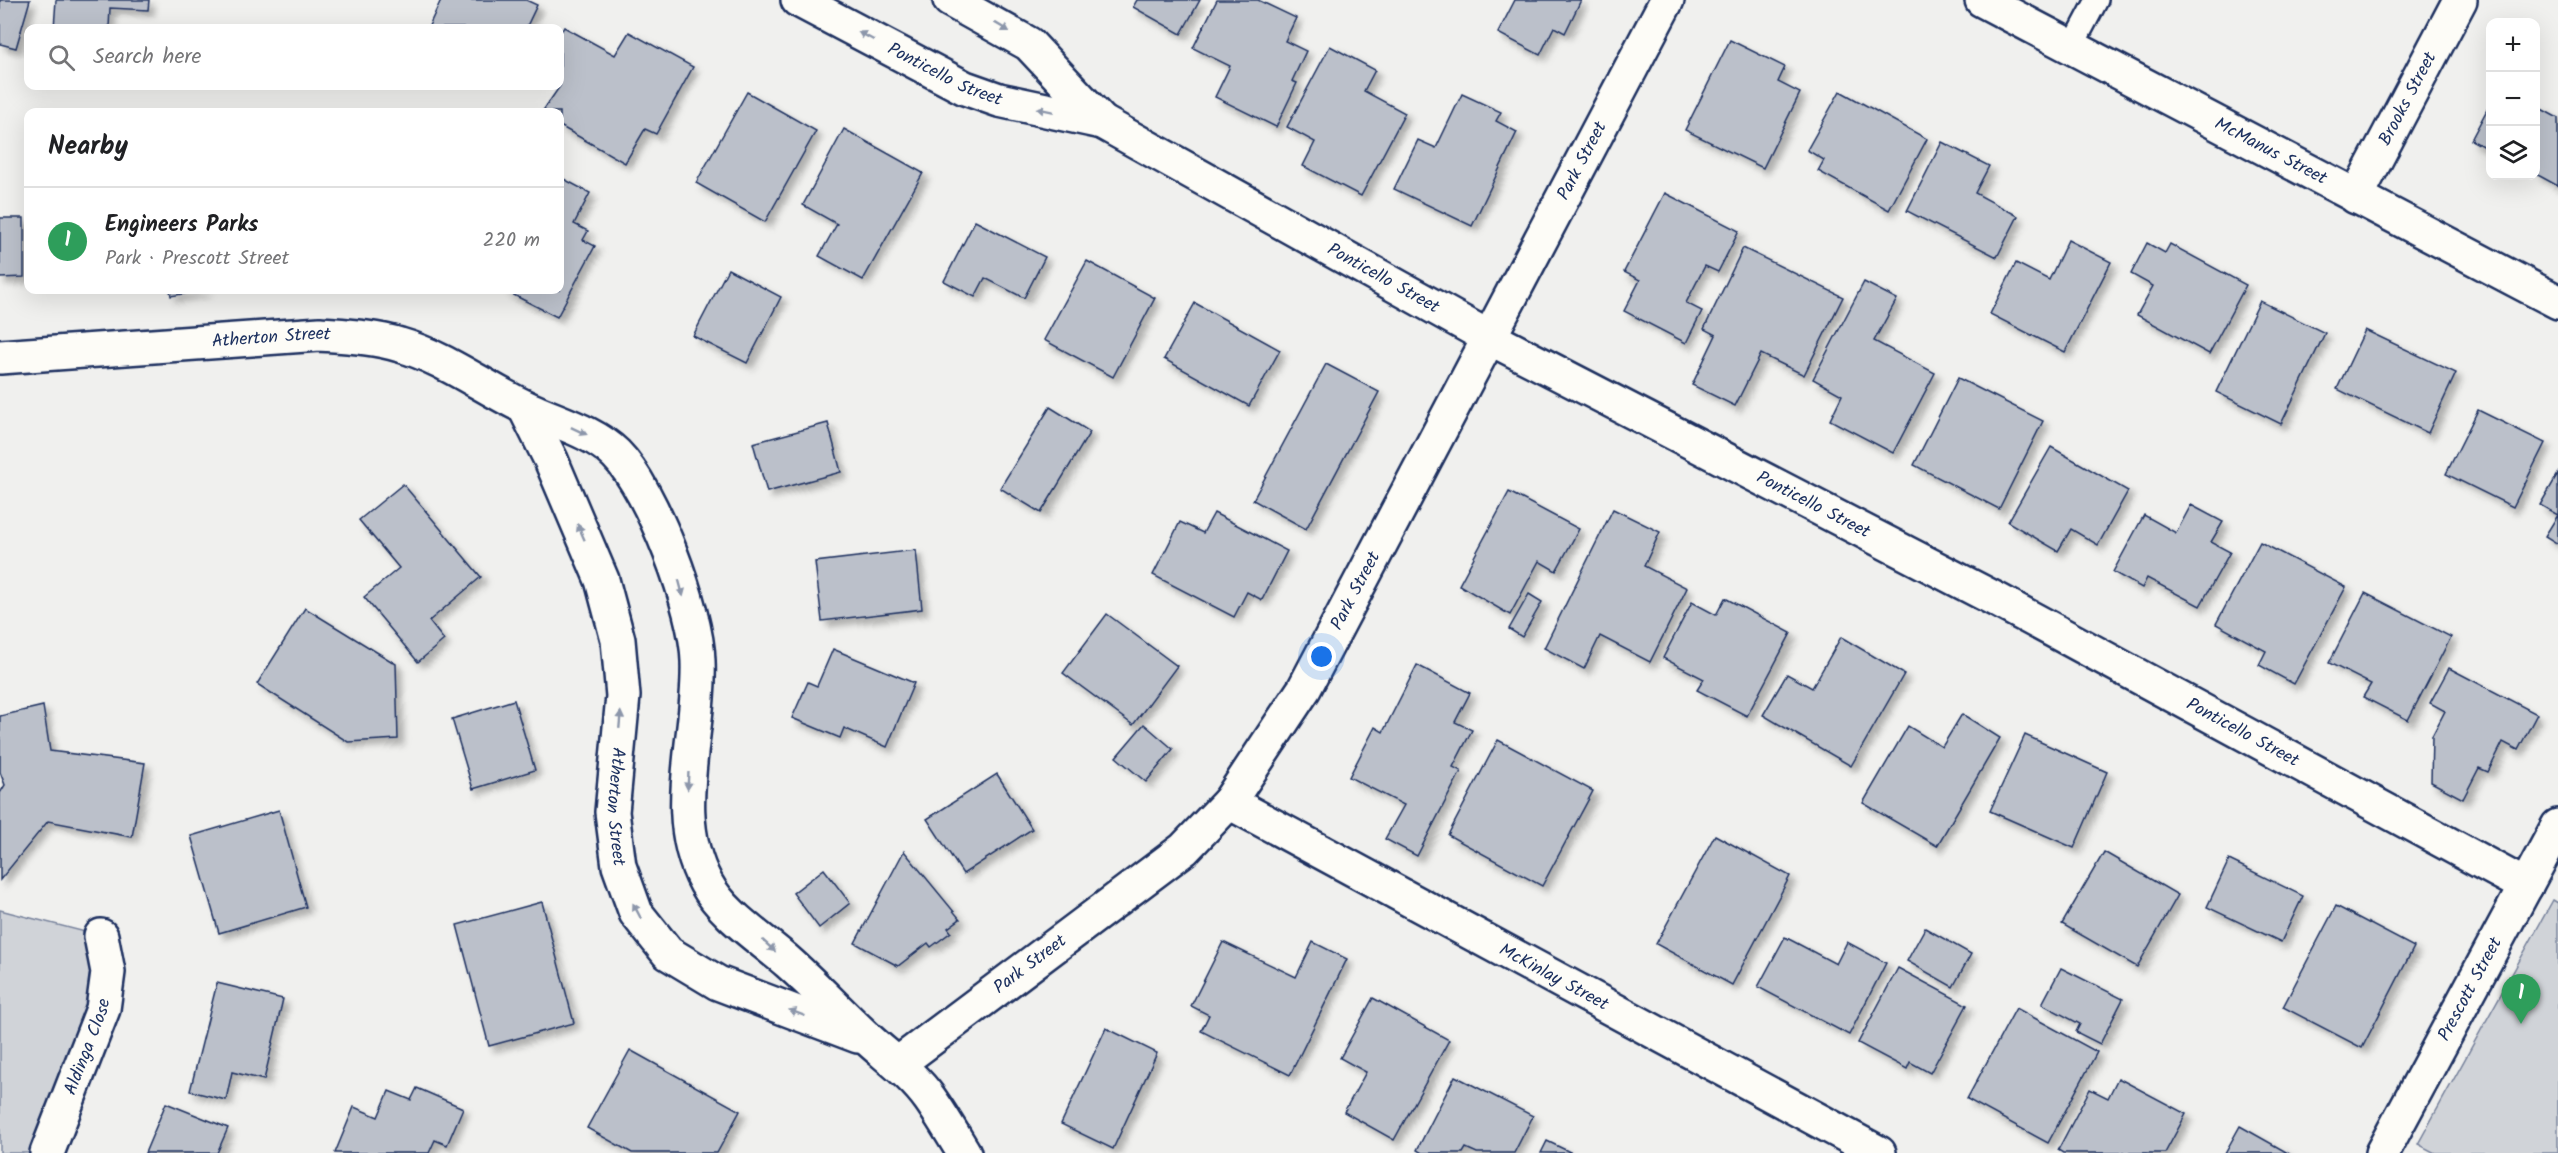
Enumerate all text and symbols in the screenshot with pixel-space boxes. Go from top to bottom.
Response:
map controls [2486,18,2540,180]
button: + [2486,18,2540,72]
one-way arrow [994,22,1010,33]
search box [24,24,564,90]
one-way arrow [858,31,875,41]
street label: Ponticello Street [882,35,1007,115]
text: Search here [93,40,201,75]
icon: search [45,41,78,74]
street label: Brooks Street [2371,46,2445,151]
button: − [2486,72,2540,126]
one-way arrow [1036,105,1055,114]
street label: McManus Street [2209,110,2333,193]
street label: Park Street [1549,115,1615,206]
text: Nearby [48,126,128,168]
button: layers [2486,126,2540,180]
text: Engineers Parks [105,208,258,243]
text: 1 [64,225,71,257]
text: 220 m [483,225,540,257]
street label: Ponticello Street [1322,236,1446,322]
text: Park · Prescott Street [105,243,289,275]
street label: Atherton Street [211,319,333,356]
one-way arrow [570,427,587,436]
street label: Ponticello Street [1751,463,1876,547]
one-way arrow [576,524,585,541]
street label: Park Street [1323,545,1389,635]
one-way arrow [677,579,687,597]
your location [1307,642,1336,671]
street label: Ponticello Street [2181,690,2305,776]
one-way arrow [616,711,625,730]
street label: Atherton Street [597,746,633,869]
one-way arrow [683,771,692,790]
one-way arrow [632,902,642,919]
street label: Park Street [987,927,1074,1002]
street label: Prescott Street [2430,931,2511,1047]
street label: McKinlay Street [1494,936,1615,1019]
one-way arrow [761,939,776,952]
pin: 1 [2502,974,2540,1024]
street label: Aldinga Close [56,997,119,1099]
one-way arrow [787,1007,805,1017]

